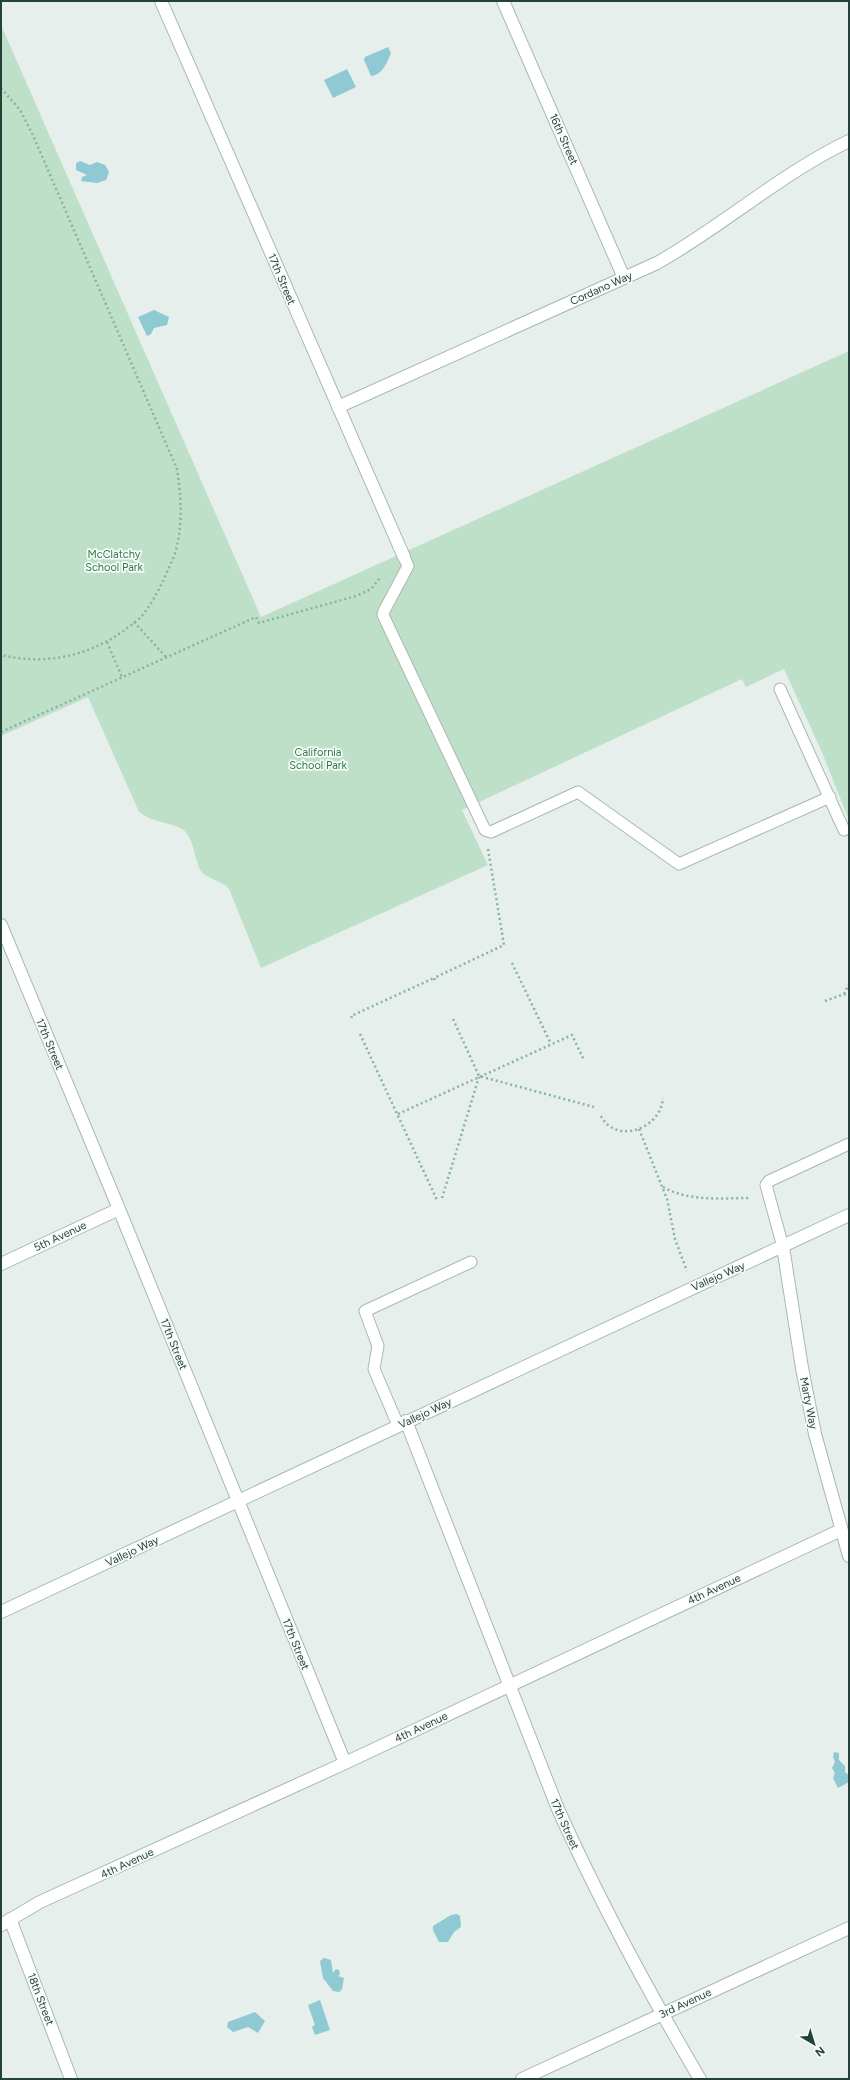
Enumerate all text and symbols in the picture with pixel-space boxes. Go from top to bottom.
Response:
street label: 16th Street [547,112,581,167]
street label: 17th Street [265,252,298,307]
street label: Cordano Way [568,269,635,308]
park label: McClatchy School Park [85,548,143,574]
park label: California School Park [289,746,347,772]
street label: 17th Street [33,1017,66,1072]
street label: 5th Avenue [32,1219,89,1254]
street label: Vallejo Way [689,1259,747,1294]
street label: 17th Street [157,1317,190,1372]
street label: Marty Way [797,1376,820,1430]
street label: Vallejo Way [397,1395,454,1431]
street label: Vallejo Way [104,1533,161,1569]
street label: 4th Avenue [686,1572,743,1607]
street label: 17th Street [279,1617,312,1672]
street label: 4th Avenue [393,1710,450,1745]
street label: 17th Street [548,1797,582,1852]
street label: 4th Avenue [99,1846,156,1881]
street label: 18th Street [25,1971,56,2027]
street label: 3rd Avenue [657,1986,713,2021]
north arrow [794,2024,834,2064]
text: N [812,2044,827,2059]

